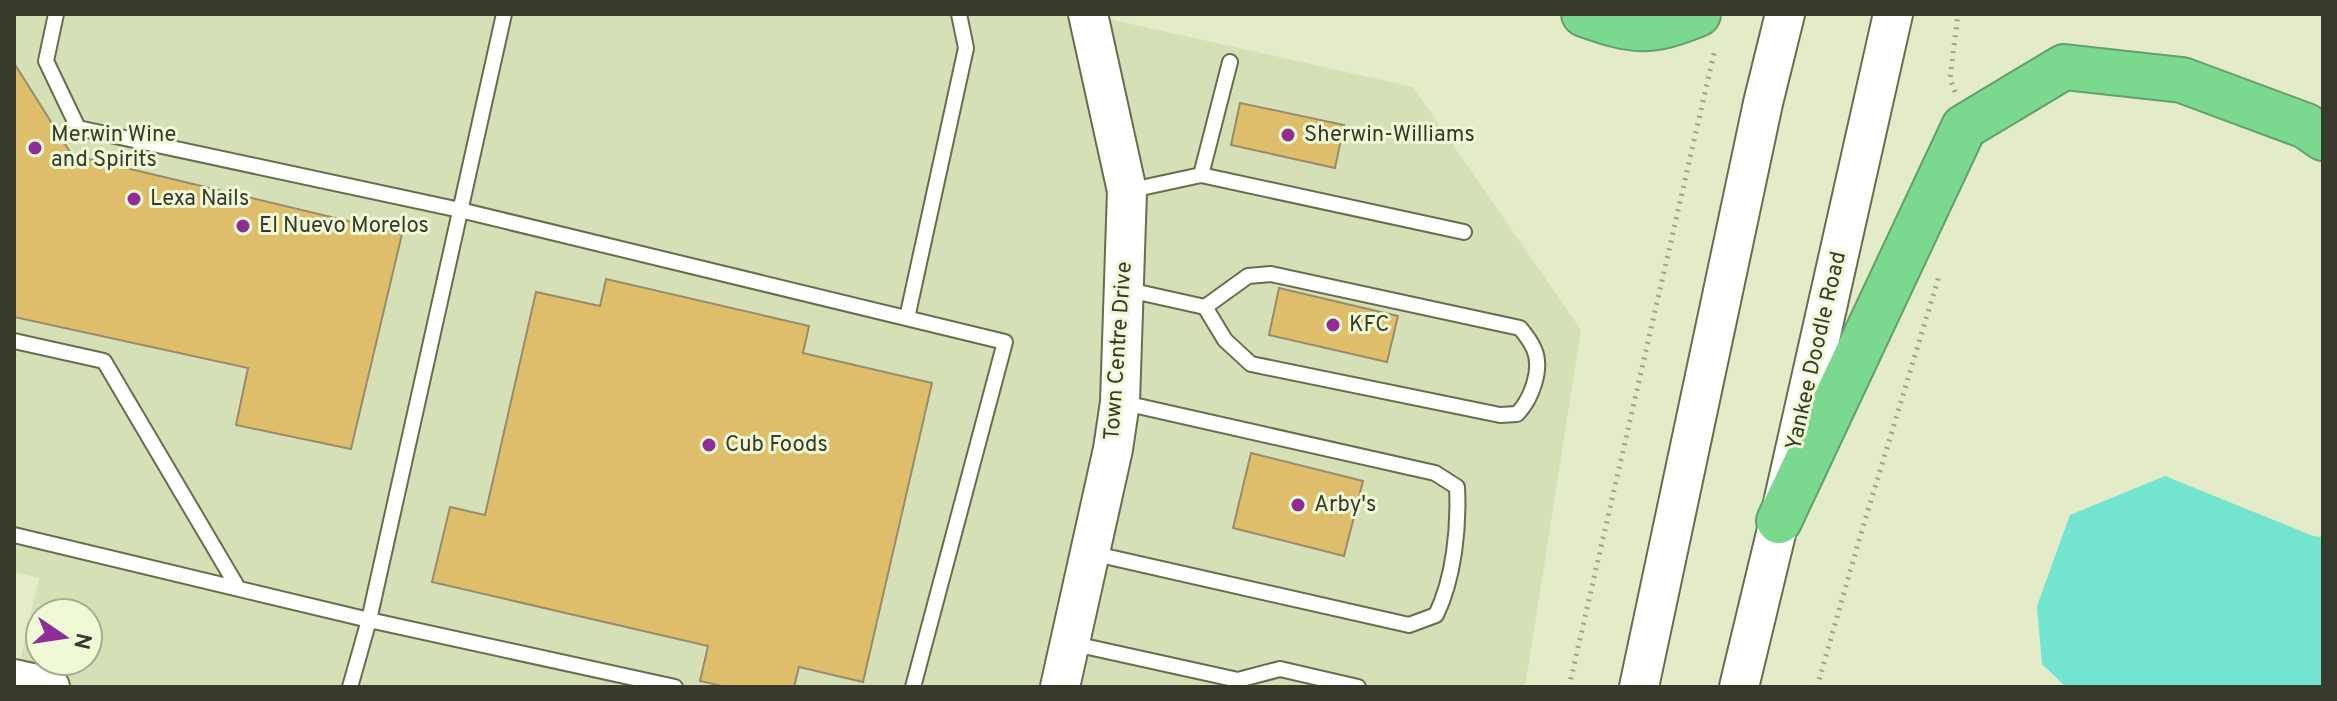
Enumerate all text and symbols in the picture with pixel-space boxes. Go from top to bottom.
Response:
place label: Merwin Wine and Spirits [51,122,176,174]
place label: Sherwin-Williams [1304,122,1475,149]
marker: Sherwin-Williams [1279,126,1297,144]
marker: Merwin Wine and Spirits [26,139,44,157]
place label: Lexa Nails [150,186,249,213]
marker: Lexa Nails [125,190,143,208]
place label: El Nuevo Morelos [259,213,429,240]
marker: El Nuevo Morelos [234,217,252,235]
street label: Yankee Doodle Road [1781,249,1853,453]
street label: Town Centre Drive [1099,261,1139,441]
place label: KFC [1349,312,1389,339]
marker: KFC [1324,316,1342,334]
place label: Cub Foods [725,432,828,459]
marker: Cub Foods [700,436,718,454]
place label: Arby's [1314,492,1376,519]
marker: Arby's [1289,496,1307,514]
north arrow [24,597,104,677]
text: N [66,630,96,652]

